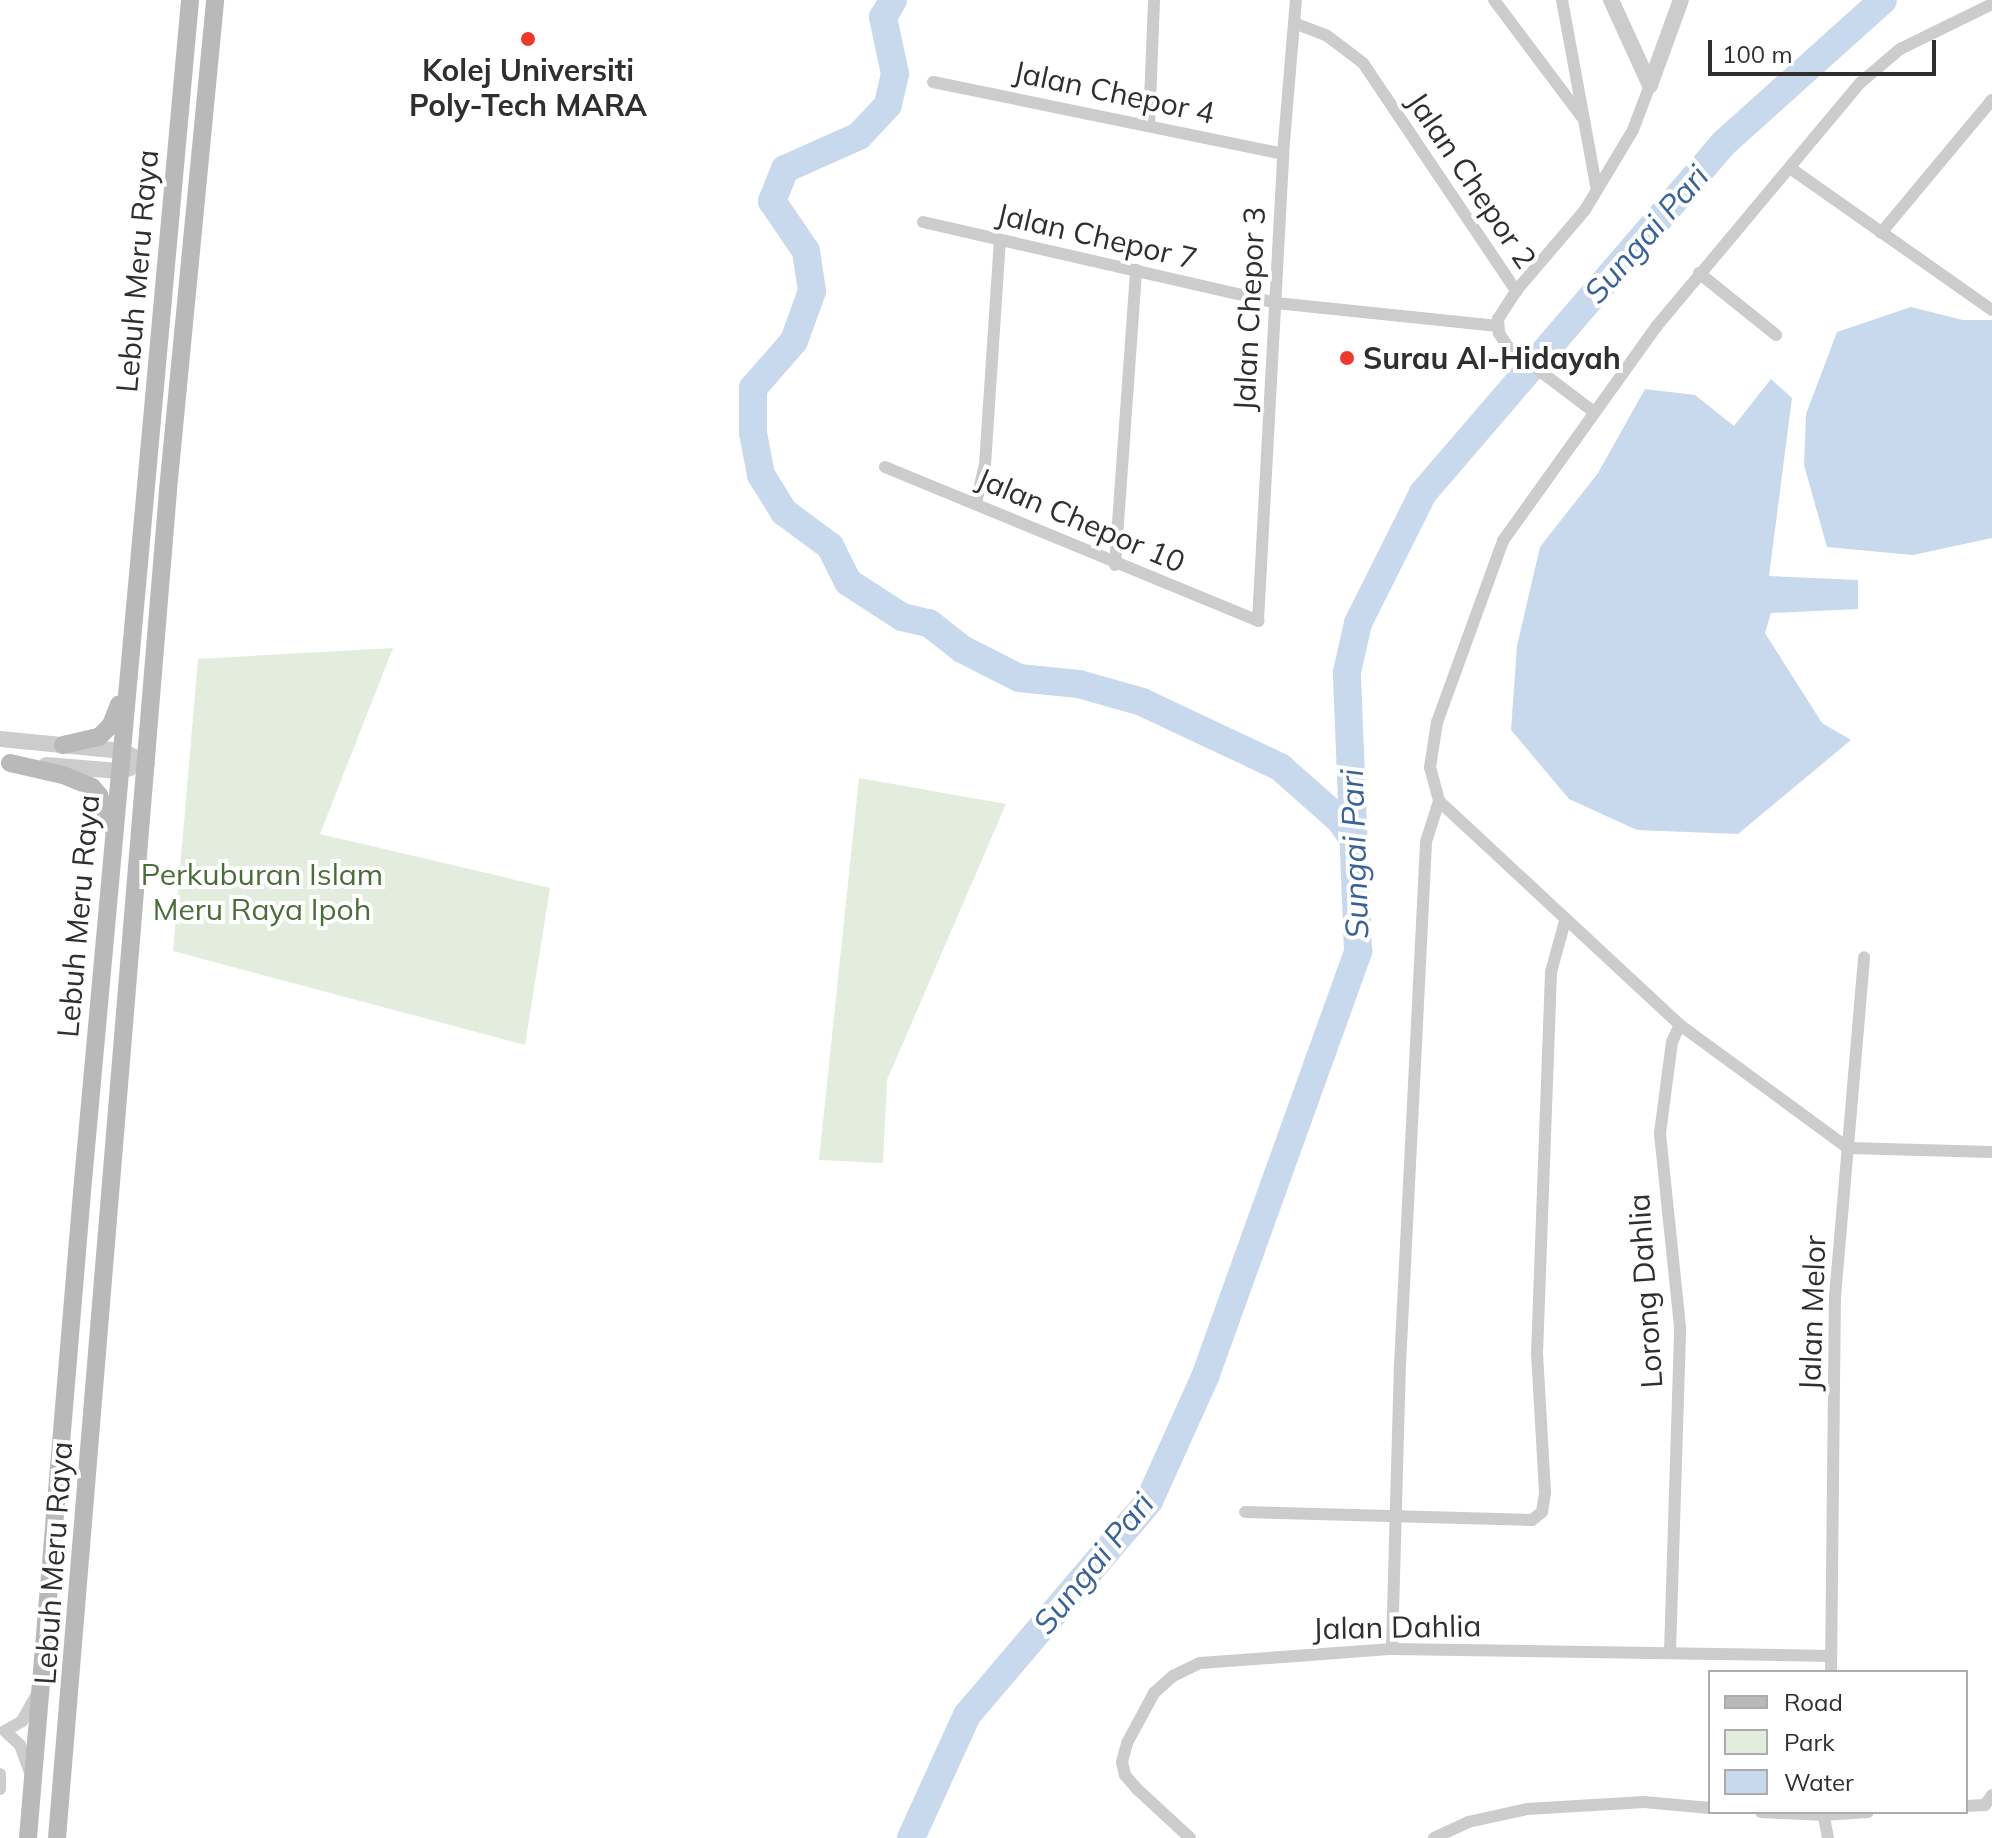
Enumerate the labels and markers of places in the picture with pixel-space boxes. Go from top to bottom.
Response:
marker: Kolej Universiti Poly-Tech MARA [519,30,537,48]
place label: Kolej Universiti Poly-Tech MARA [409,52,647,122]
place label: Surau Al-Hidayah [1363,340,1621,376]
marker: Surau Al-Hidayah [1338,349,1356,367]

